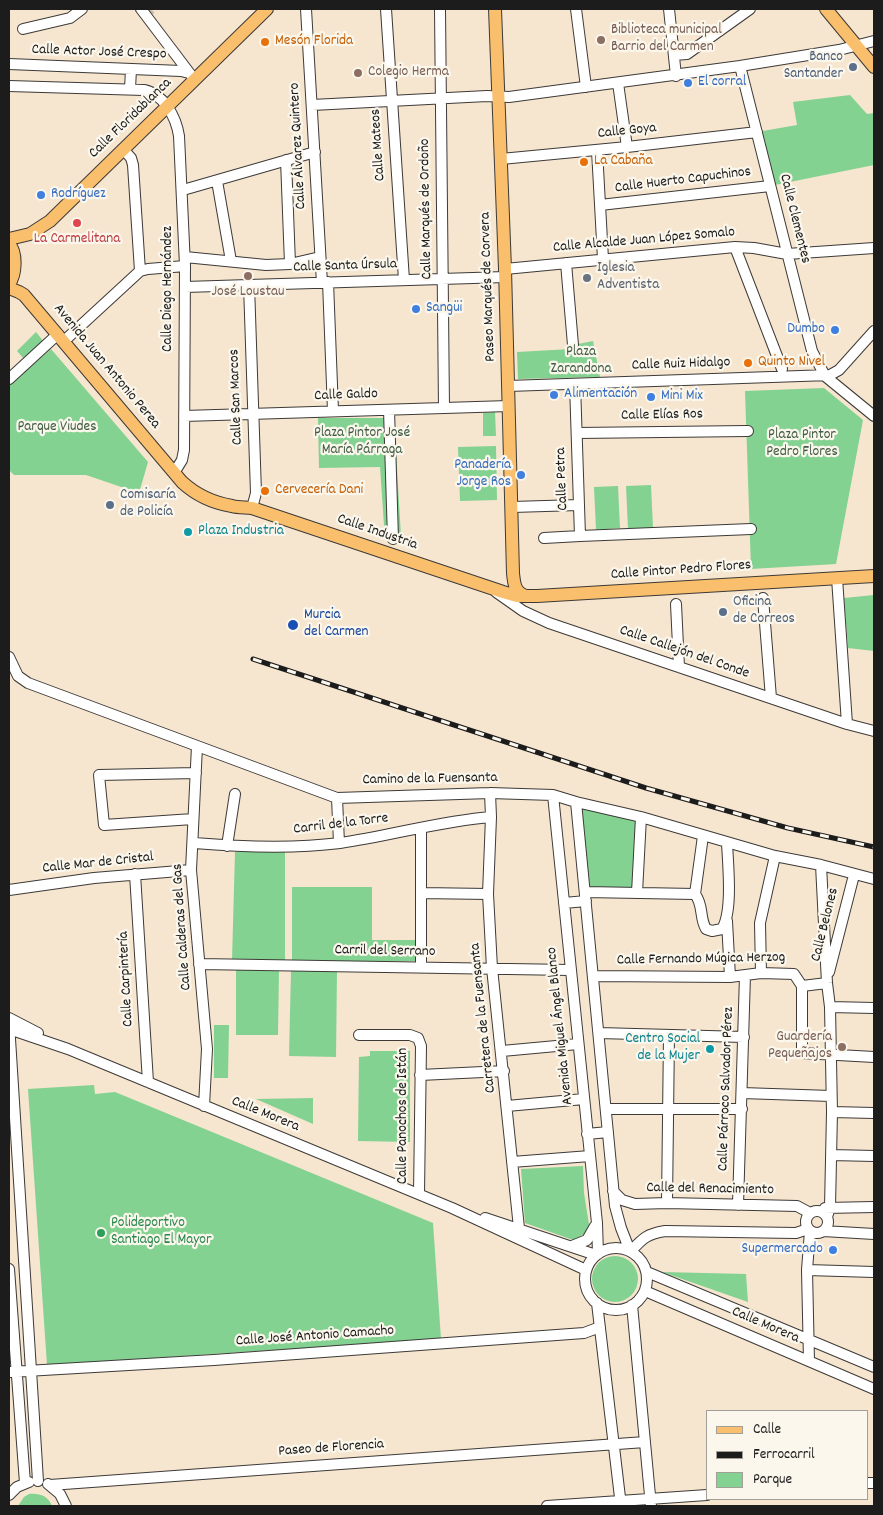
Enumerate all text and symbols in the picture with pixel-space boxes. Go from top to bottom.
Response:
place label: Biblioteca municipal Barrio del Carmen [611,22,722,57]
place label: Mesón Florida [275,33,353,51]
marker: Biblioteca municipal Barrio del Carmen [595,34,607,46]
marker: Mesón Florida [259,36,271,48]
street label: Calle Actor José Crespo [31,42,167,64]
place label: Banco Santander [784,49,843,84]
marker: Banco Santander [847,61,859,73]
place label: Colegio Herma [368,64,449,82]
marker: Colegio Herma [352,67,364,79]
place label: El corral [698,74,746,92]
street label: Calle Floridablanca [86,75,176,163]
marker: El corral [682,77,694,89]
street label: Calle Álvarez Quintero [287,82,311,210]
street label: Calle Mateos [367,108,391,182]
street label: Calle Goya [597,120,657,144]
street label: Calle Marqués de Ordoño [417,138,437,280]
place label: La Cabaña [594,153,653,171]
marker: La Cabaña [578,156,590,168]
street label: Calle Huerto Capuchinos [614,164,752,198]
street label: Calle Clementes [774,172,814,266]
place label: Rodríguez [51,186,106,204]
marker: Rodríguez [35,189,47,201]
street label: Paseo Marqués de Corvera [477,212,501,362]
marker: La Carmelitana [71,217,83,229]
street label: Calle Alcalde Juan López Somalo [552,224,736,258]
street label: Calle Diego Hernández [160,226,178,352]
place label: La Carmelitana [34,231,120,249]
street label: Calle Santa Úrsula [293,256,397,278]
place label: Iglesia Adventista [597,260,659,295]
marker: José Loustau [242,270,254,282]
marker: Iglesia Adventista [581,272,593,284]
place label: José Loustau [212,284,284,302]
place label: Sangüi [426,300,462,318]
street label: Avenida Juan Antonio Perea [49,301,163,433]
marker: Sangüi [410,303,422,315]
place label: Dumbo [787,321,825,339]
marker: Dumbo [829,324,841,336]
park label: Plaza Zarandona [551,344,611,379]
street label: Calle San Marcos [226,349,248,445]
street label: Calle Ruiz Hidalgo [631,354,731,376]
place label: Quinto Nivel [758,354,825,372]
marker: Quinto Nivel [742,357,754,369]
street label: Calle Galdo [314,386,378,406]
place label: Alimentación [564,386,637,404]
place label: Mini Mix [661,388,703,406]
marker: Alimentación [548,389,560,401]
marker: Mini Mix [645,391,657,403]
street label: Calle Elías Ros [621,406,703,426]
park label: Parque Viudes [18,419,96,437]
park label: Plaza Pintor José María Párraga [314,425,410,460]
park label: Plaza Pintor Pedro Flores [766,427,838,462]
street label: Calle Petra [553,447,573,511]
place label: Panadería Jorge Ros [454,457,511,492]
marker: Panadería Jorge Ros [515,469,527,481]
place label: Cervecería Dani [275,482,363,500]
marker: Cervecería Dani [259,485,271,497]
place label: Comisaría de Policía [120,487,176,522]
marker: Comisaría de Policía [104,499,116,511]
street label: Calle Industria [334,511,420,555]
place label: Plaza Industria [198,523,284,541]
marker: Plaza Industria [182,526,194,538]
street label: Calle Pintor Pedro Flores [610,557,752,585]
place label: Oficina de Correos [733,594,795,629]
marker: Oficina de Correos [717,606,729,618]
place label: Murcia del Carmen [304,607,368,642]
marker: Murcia del Carmen [286,618,300,632]
street label: Calle Callejón del Conde [617,622,751,684]
street label: Camino de la Fuensanta [362,770,498,790]
street label: Carril de la Torre [293,810,389,840]
street label: Calle Mar de Cristal [42,849,154,879]
street label: Calle Calderas del Gas [170,863,196,991]
street label: Calle Belones [808,886,844,964]
street label: Calle Carpintería [116,931,138,1027]
street label: Carril del Serrano [334,942,436,962]
street label: Carretera de la Fuensanta [467,942,501,1094]
street label: Avenida Miguel Ángel Blanco [544,946,578,1106]
street label: Calle Fernando Múgica Herzog [617,950,785,970]
street label: Calle Párroco Salvador Pérez [715,1007,739,1171]
place label: Guardería Pequeñajos [768,1029,832,1064]
place label: Centro Social de la Mujer [625,1031,700,1066]
marker: Guardería Pequeñajos [836,1041,848,1053]
marker: Centro Social de la Mujer [704,1043,716,1055]
street label: Calle Panochos de Istán [395,1048,413,1184]
street label: Calle Morera [228,1093,302,1137]
street label: Calle del Renacimiento [646,1180,774,1200]
place label: Polideportivo Santiago El Mayor [111,1215,212,1250]
marker: Polideportivo Santiago El Mayor [95,1227,107,1239]
place label: Supermercado [742,1241,823,1259]
marker: Supermercado [827,1244,839,1256]
street label: Calle Morera [728,1304,802,1348]
street label: Calle José Antonio Camacho [235,1322,395,1352]
legend [706,1410,868,1500]
text: Calle [753,1419,781,1441]
street label: Paseo de Florencia [278,1436,384,1462]
text: Ferrocarril [753,1444,815,1466]
text: Parque [753,1469,792,1491]

